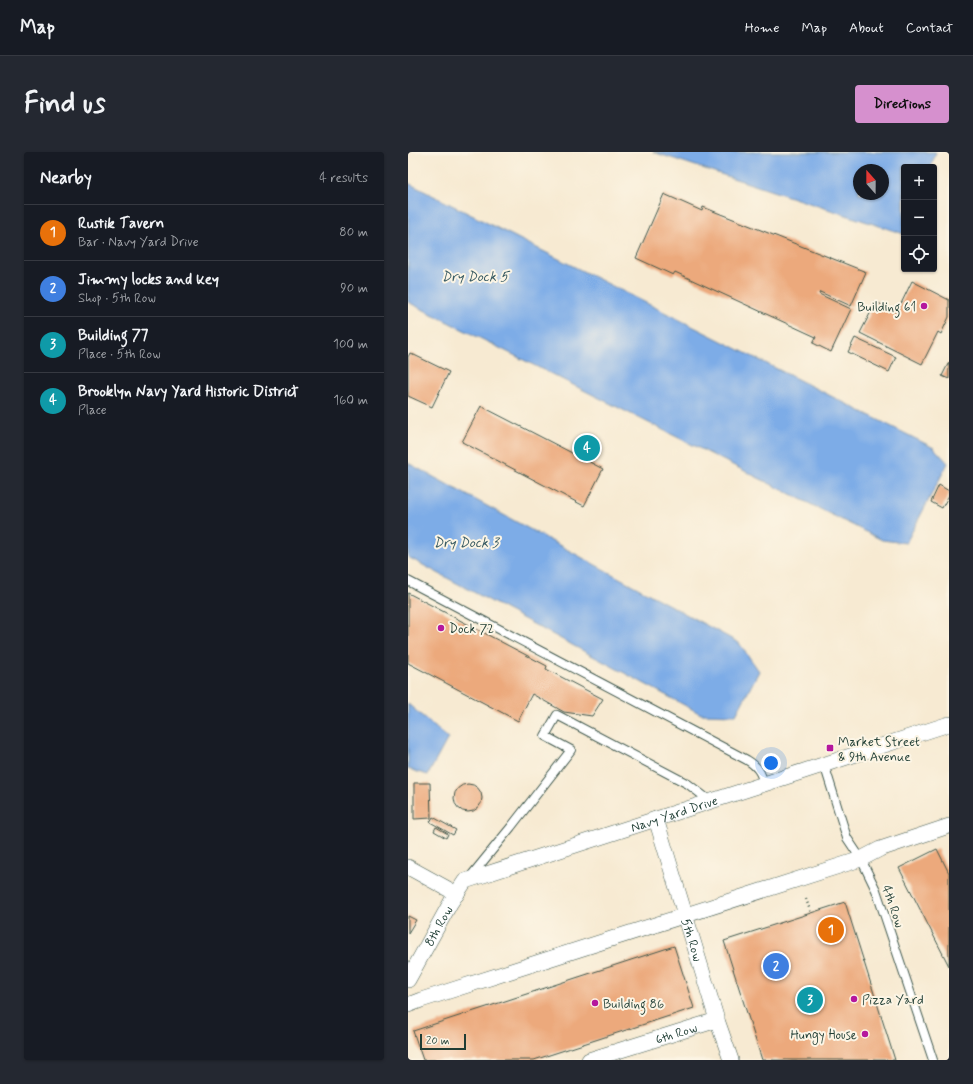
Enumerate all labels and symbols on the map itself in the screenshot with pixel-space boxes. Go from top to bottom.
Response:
north arrow [853,164,889,200]
water label: Dry Dock 5 [442,268,511,286]
place label: Building 61 [857,299,916,318]
marker: Building 61 [919,301,929,311]
pin: 4 [574,433,600,463]
water label: Dry Dock 3 [434,534,501,552]
place label: Dock 72 [449,621,494,638]
marker: Dock 72 [436,623,446,633]
place label: Market Street & 9th Avenue [838,734,920,766]
marker: Market Street & 9th Avenue [825,743,835,753]
your location [761,753,781,773]
street label: Navy Yard Drive [629,793,720,837]
street label: 4th Row [877,883,908,930]
street label: 8th Row [421,903,457,950]
pin: 1 [818,915,844,945]
street label: 5th Row [677,917,706,964]
pin: 2 [763,951,789,981]
pin: 3 [797,985,823,1015]
place label: Pizza Yard [862,992,924,1009]
marker: Pizza Yard [849,994,859,1004]
place label: Building 86 [603,996,664,1015]
marker: Building 86 [590,998,600,1008]
street label: 6th Row [653,1020,700,1049]
place label: Hungy House [790,1027,857,1045]
marker: Hungy House [860,1029,870,1039]
scale bar [420,1032,466,1051]

